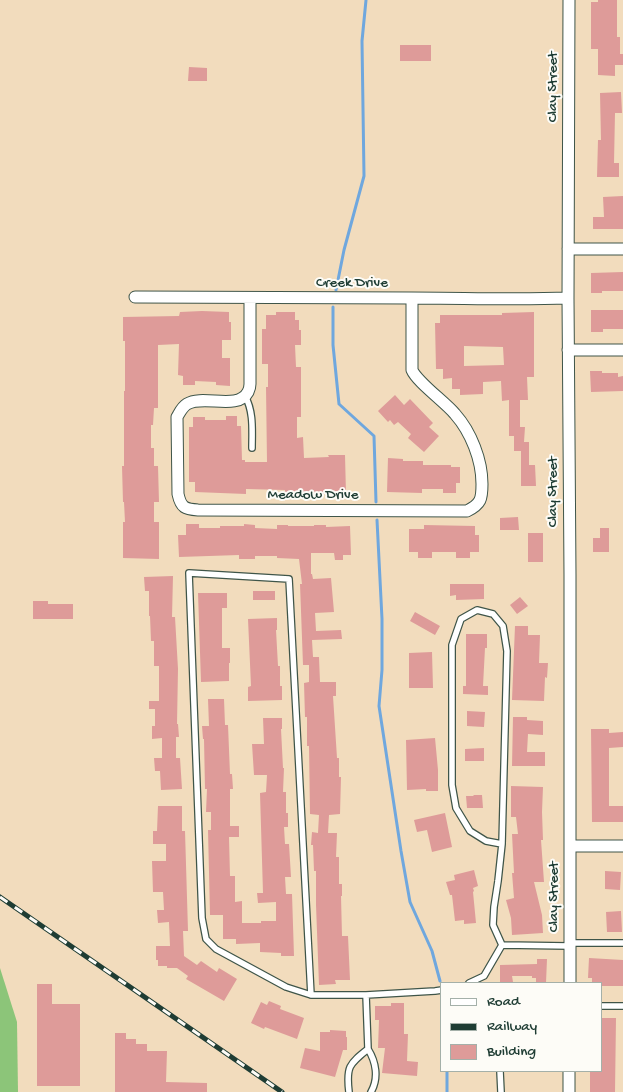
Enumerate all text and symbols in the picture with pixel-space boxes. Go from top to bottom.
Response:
street label: Clay Street [545,52,563,122]
street label: Creek Drive [316,275,388,293]
street label: Clay Street [545,457,563,527]
street label: Meadow Drive [268,487,358,505]
street label: Clay Street [546,862,564,932]
legend [440,982,603,1072]
text: Road [487,993,520,1011]
text: Railway [487,1018,537,1036]
text: Building [487,1043,536,1061]

